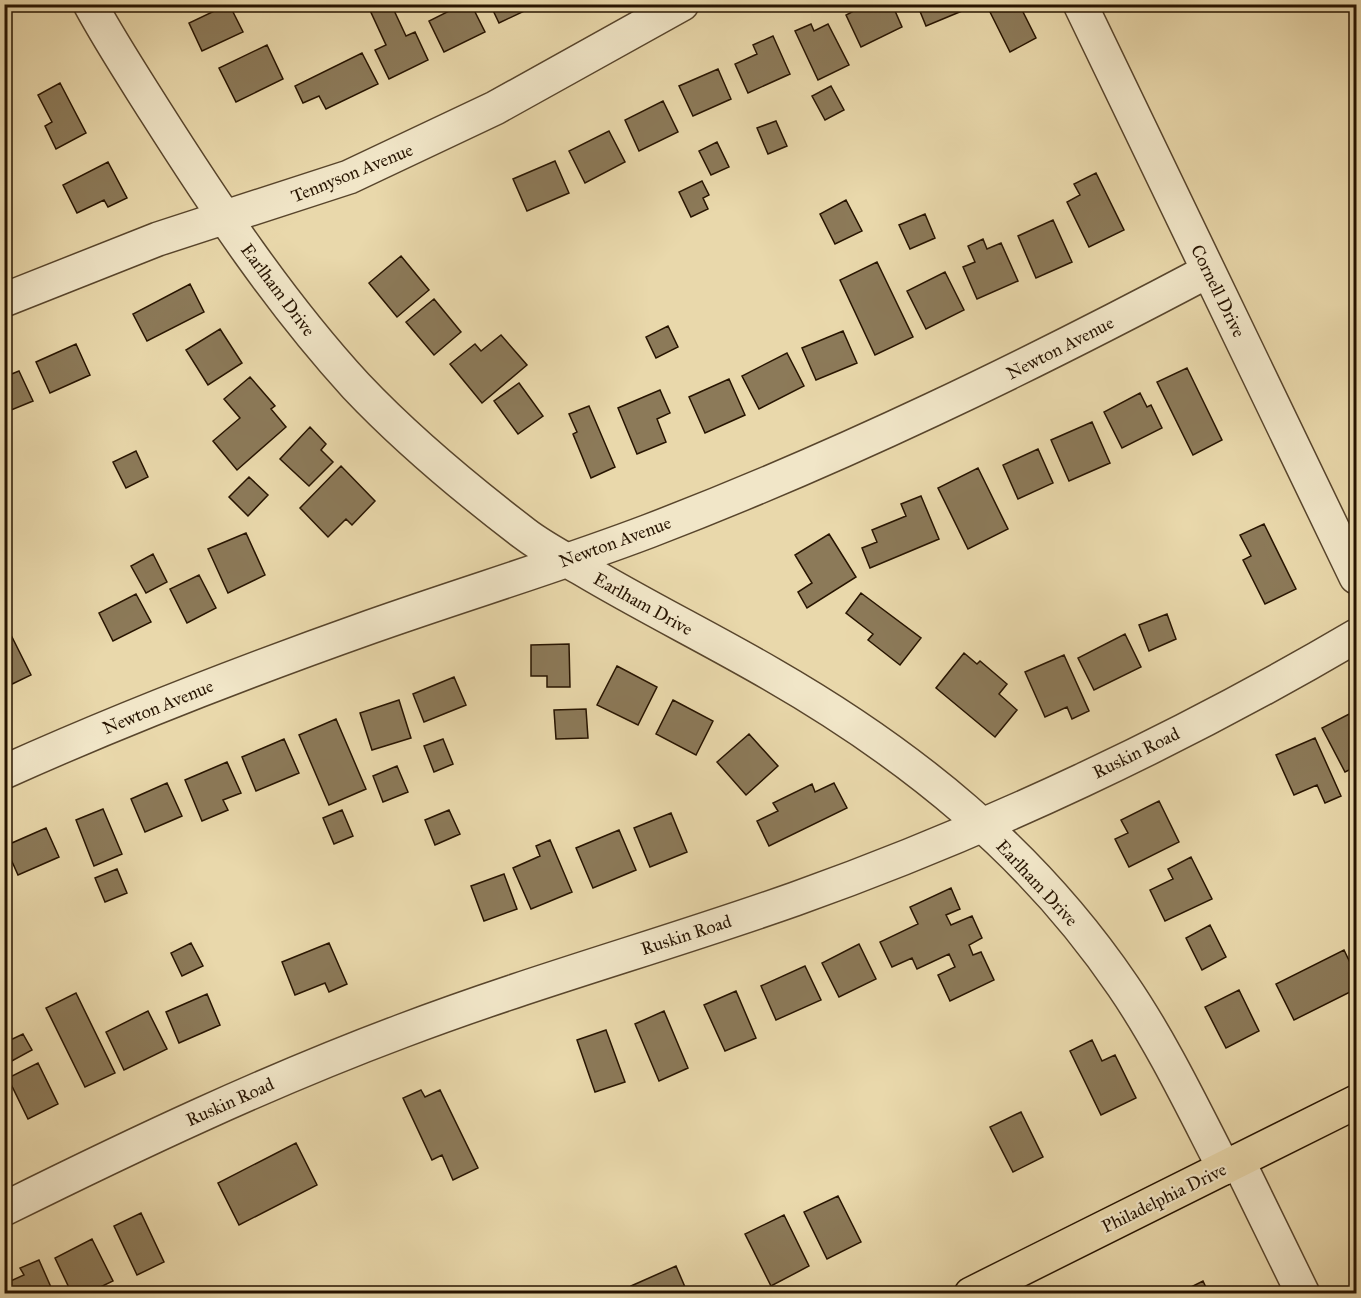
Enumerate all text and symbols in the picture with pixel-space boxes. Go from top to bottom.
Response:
street label: Tennyson Avenue [288,139,416,207]
street label: Earlham Drive [236,239,320,341]
street label: Cornell Drive [1186,241,1250,341]
street label: Newton Avenue [1003,312,1117,384]
street label: Newton Avenue [556,512,674,572]
street label: Earlham Drive [589,568,697,640]
street label: Newton Avenue [99,675,217,739]
street label: Ruskin Road [1089,723,1183,783]
street label: Earlham Drive [991,835,1083,931]
street label: Ruskin Road [638,910,734,960]
street label: Ruskin Road [183,1073,277,1131]
street label: Philadelphia Drive [1098,1158,1230,1238]

